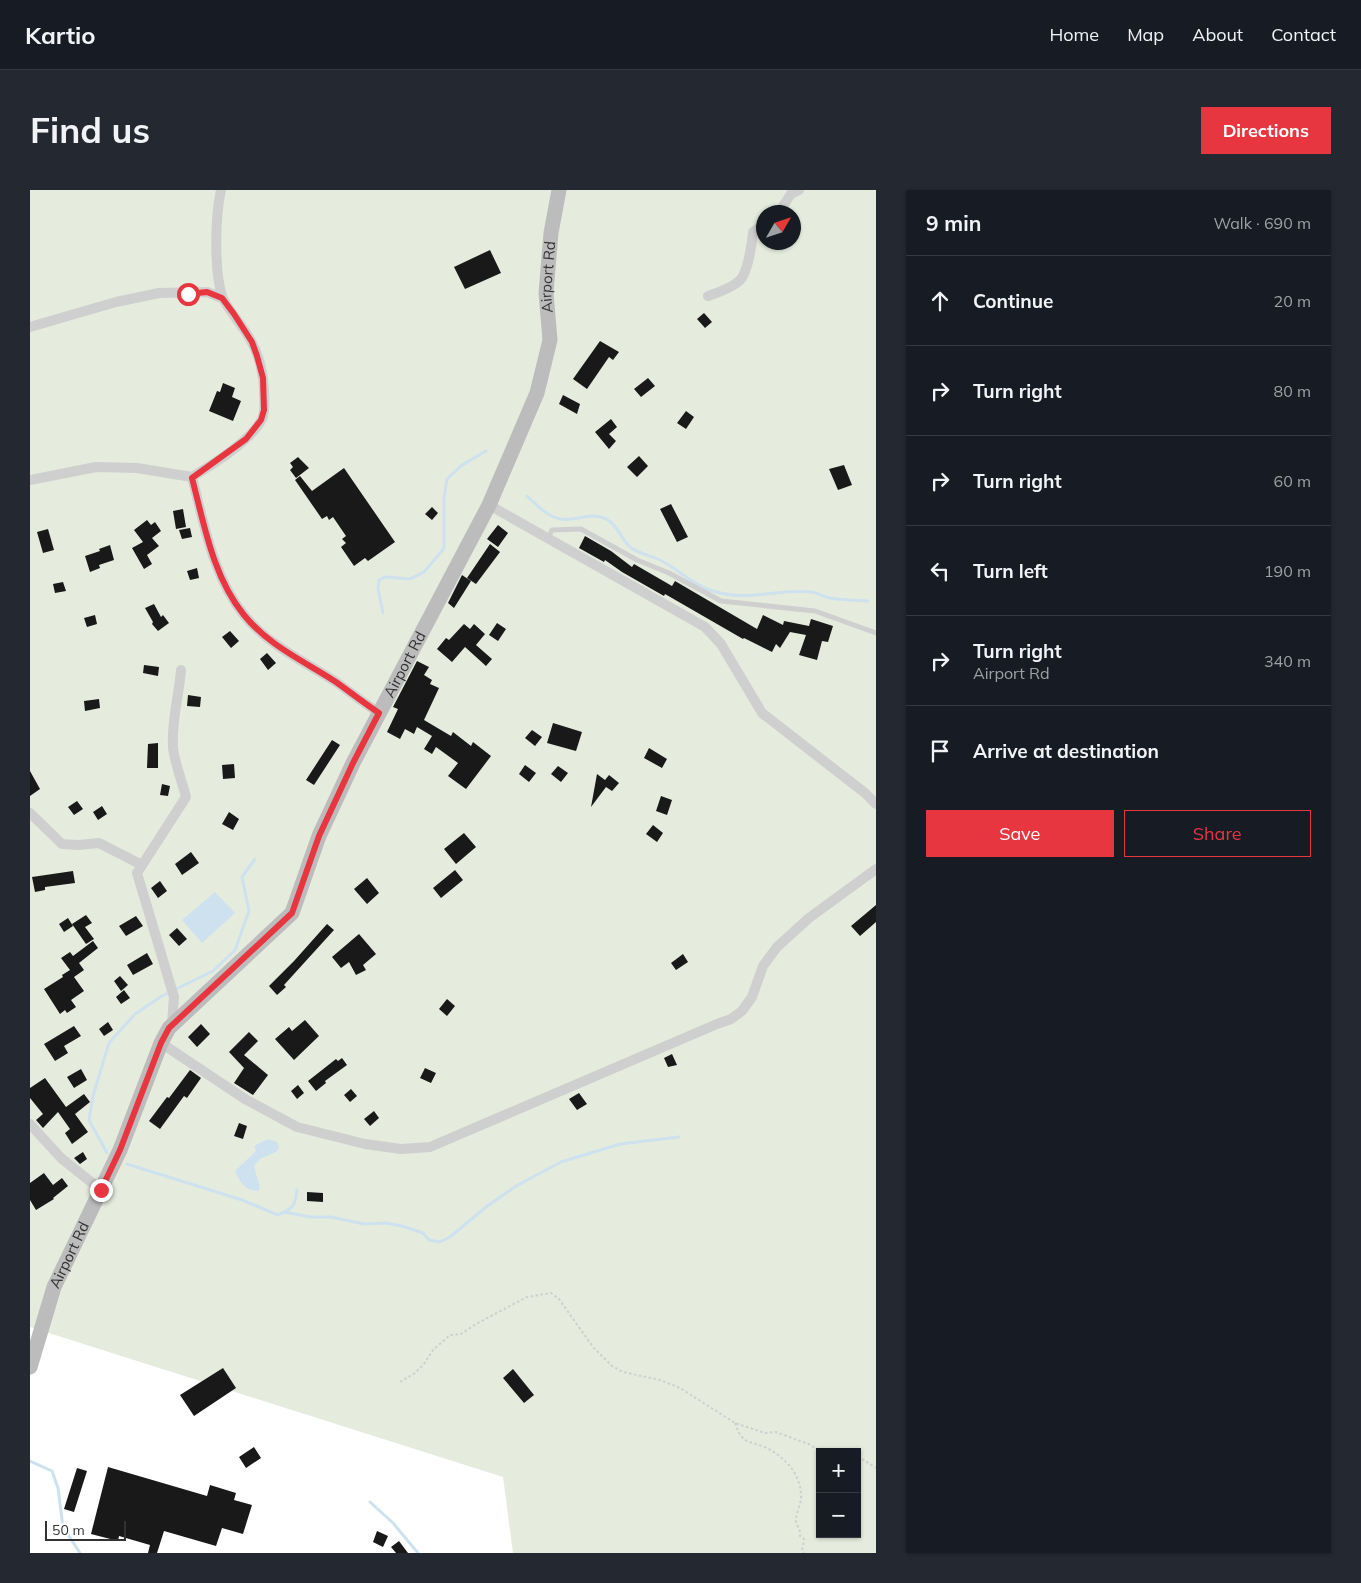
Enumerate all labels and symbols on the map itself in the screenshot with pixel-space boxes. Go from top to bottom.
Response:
north arrow [756,205,801,250]
street label: Airport Rd [536,240,559,314]
route start [177,283,200,306]
street label: Airport Rd [379,628,430,701]
route end [90,1179,113,1202]
street label: Airport Rd [45,1218,93,1291]
scale bar [45,1518,126,1541]

